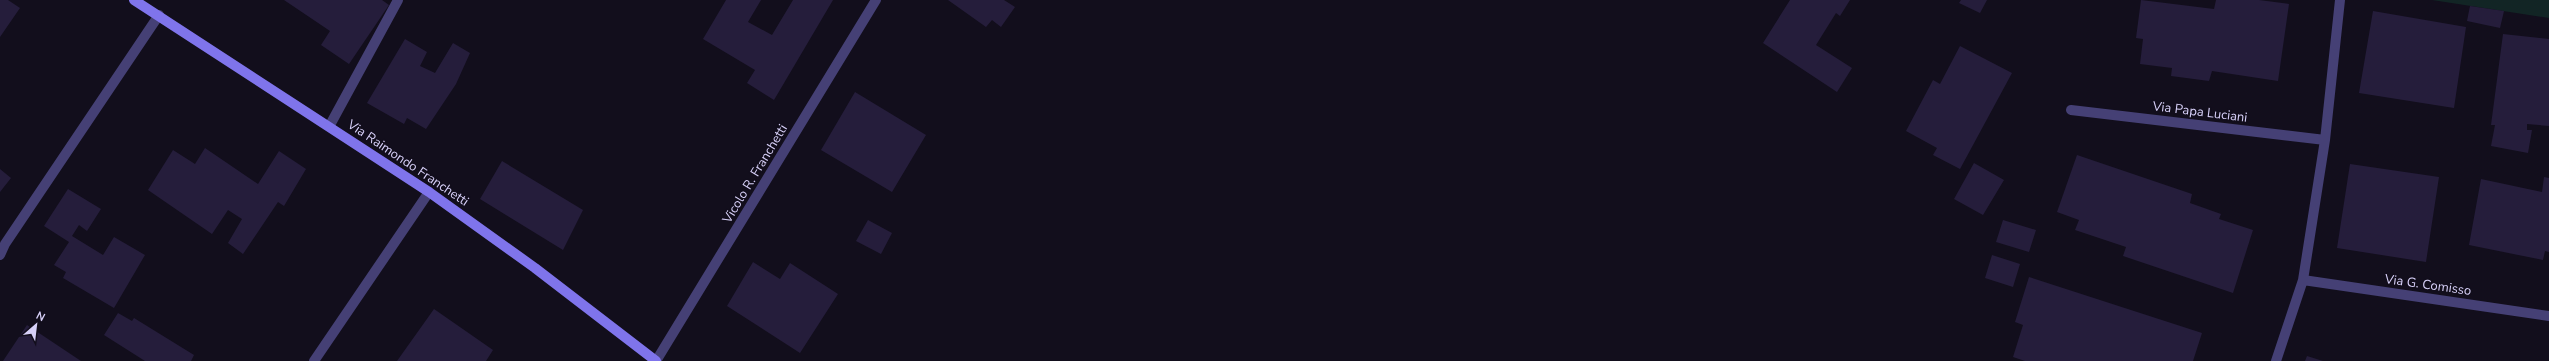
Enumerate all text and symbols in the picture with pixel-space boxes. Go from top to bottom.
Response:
street label: Via Papa Luciani [2151,97,2248,127]
street label: Via Raimondo Franchetti [343,115,472,210]
street label: Vicolo R. Franchetti [718,121,792,228]
street label: Via G. Comisso [2383,270,2473,300]
north arrow [16,305,56,345]
text: N [33,308,48,325]

